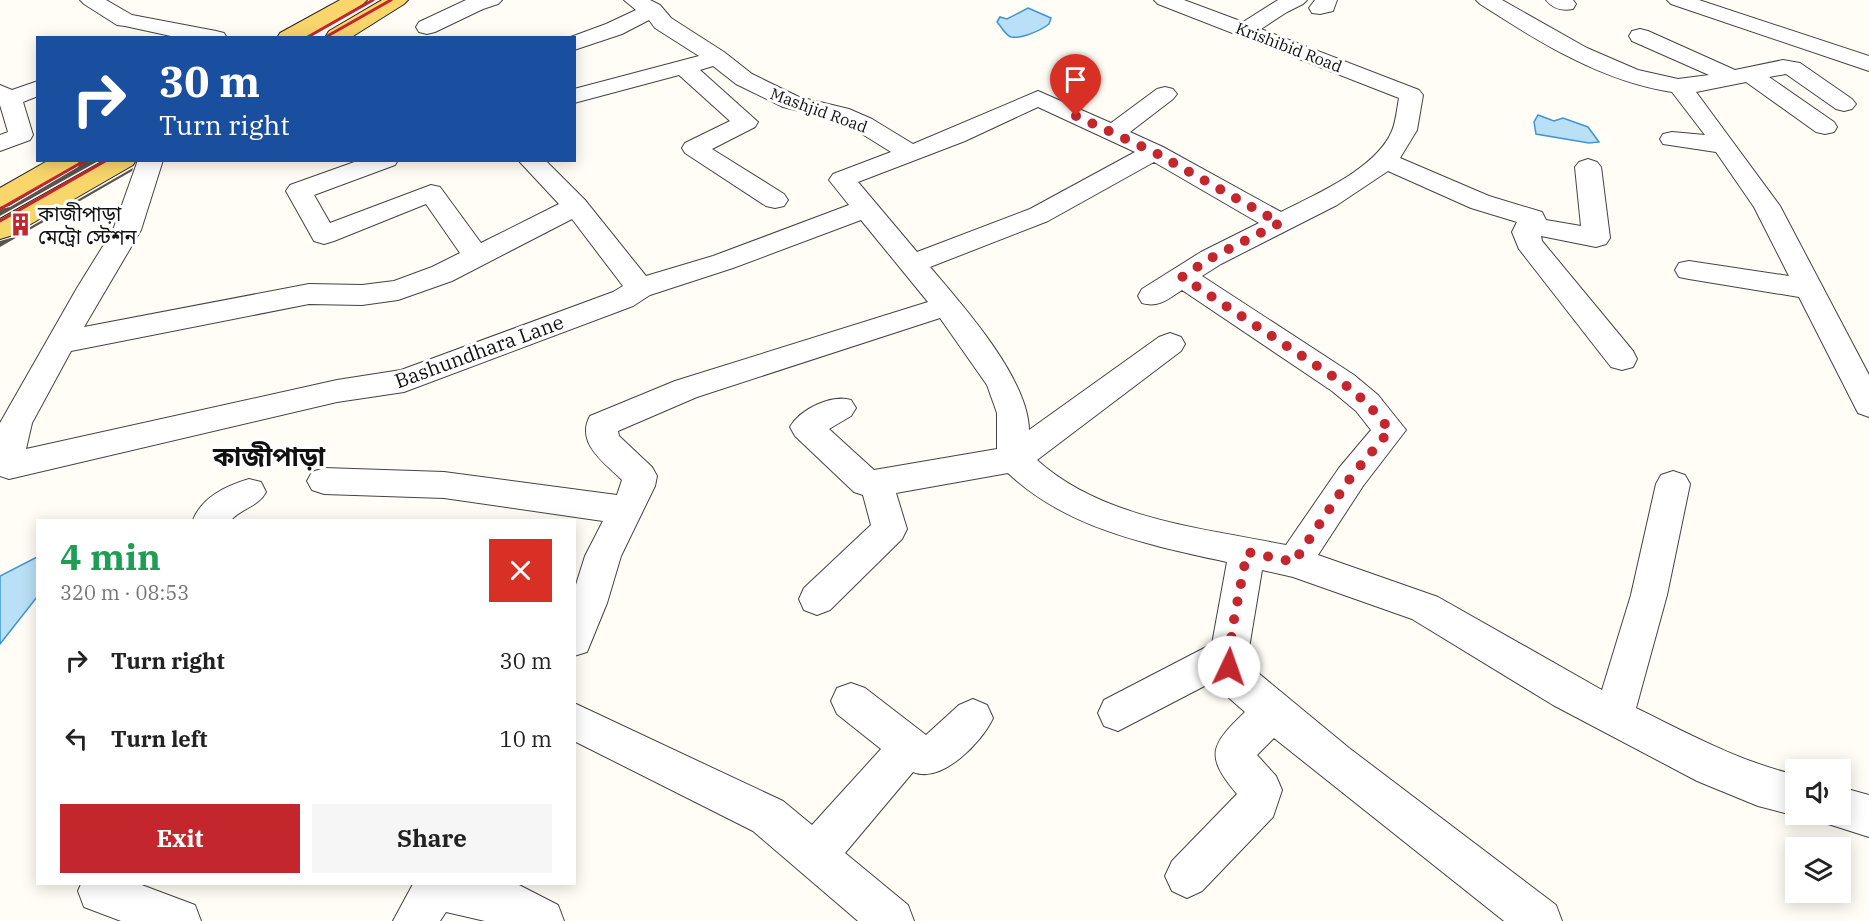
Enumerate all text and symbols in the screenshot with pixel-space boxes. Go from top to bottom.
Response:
street label: Krishibid Road [1233,18,1345,77]
text: 30 m [159,54,260,109]
pin [1050,54,1101,116]
icon: right [60,60,138,138]
icon: arrive [1059,63,1092,96]
street label: Mashjid Road [768,83,871,137]
text: Turn right [159,107,290,142]
place label: কাজীপাড়া মেট্রো স্টেশন [37,200,138,250]
building icon: কাজীপাড়া মেট্রো স্টেশন [7,211,33,237]
street label: Bashundhara Lane [391,308,567,394]
district label: কাজীপাড়া [212,439,326,473]
text: 4 min [60,533,161,580]
button: close [489,539,552,602]
text: 320 m · 08:53 [60,579,189,606]
position arrow [1197,635,1261,699]
icon: right [60,644,93,677]
text: Turn right [111,646,225,675]
text: 30 m [500,646,552,675]
icon: left [60,722,93,755]
text: Turn left [111,724,207,753]
text: 10 m [500,724,552,753]
map controls [1785,759,1851,903]
button: sound [1785,759,1851,825]
button: Exit [60,804,300,873]
button: Share [312,804,552,873]
button: layers [1785,837,1851,903]

